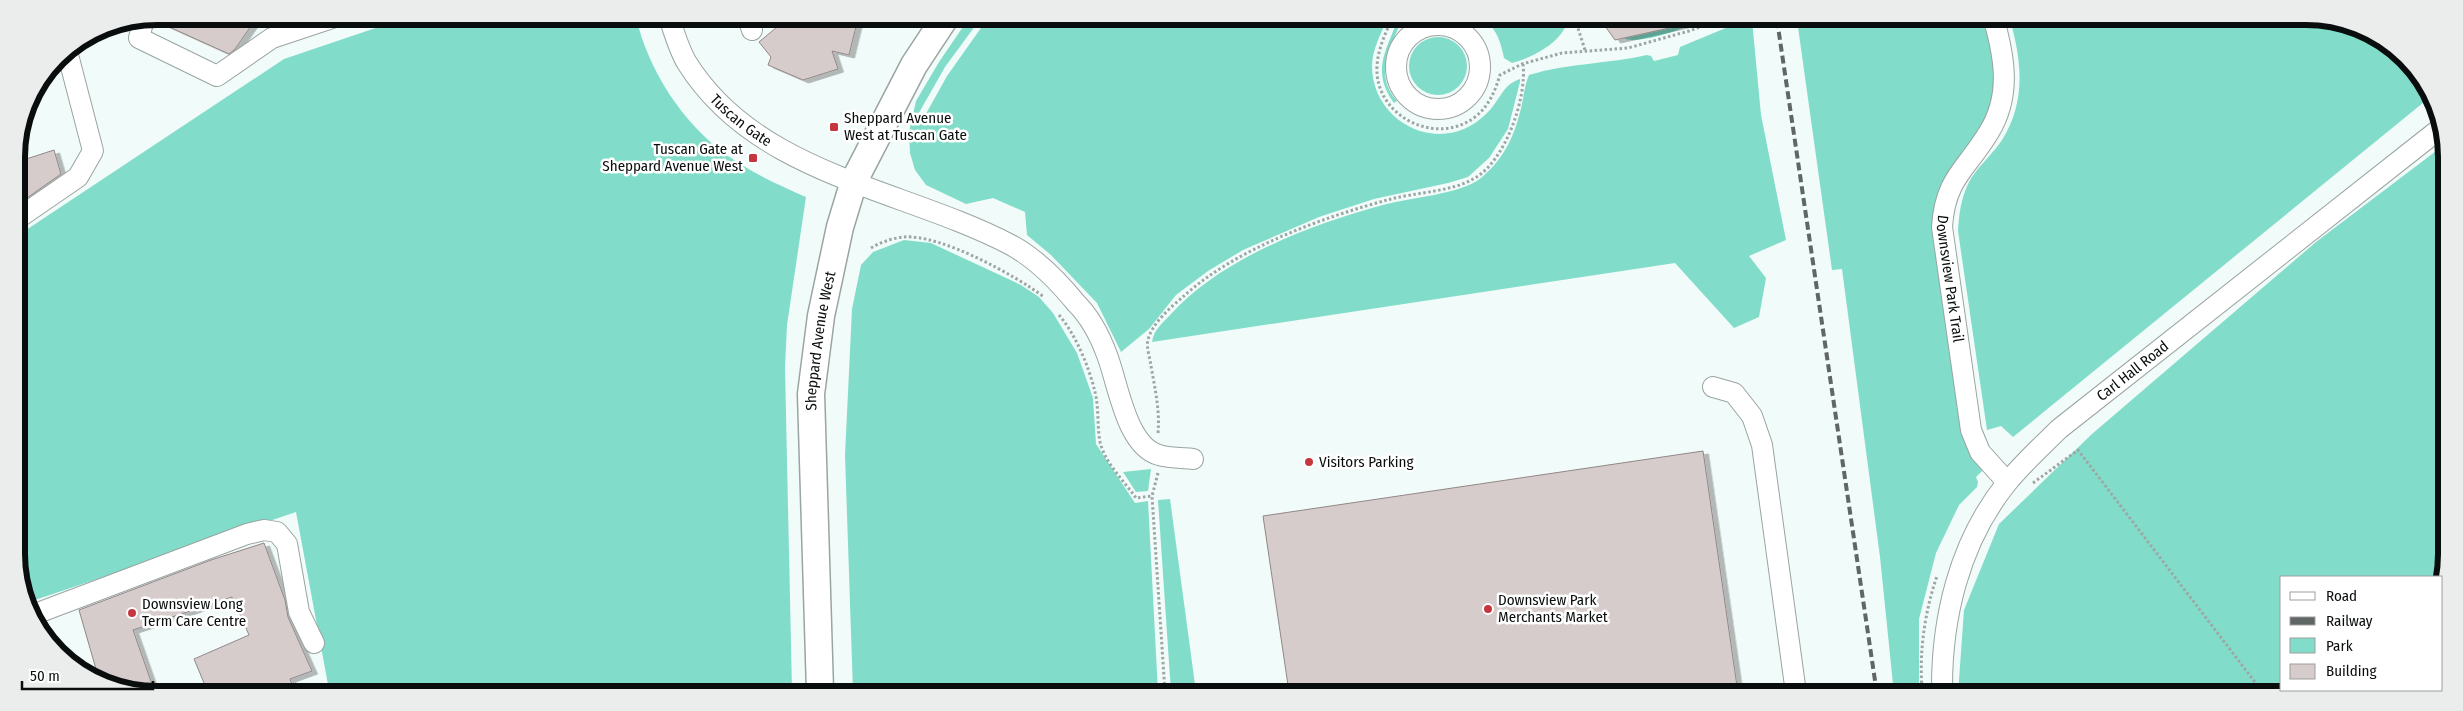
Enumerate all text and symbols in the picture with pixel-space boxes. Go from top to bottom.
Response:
street label: Tuscan Gate [706,91,775,150]
place label: Sheppard Avenue West at Tuscan Gate [844,109,967,144]
marker: Sheppard Avenue West at Tuscan Gate [828,121,840,133]
place label: Tuscan Gate at Sheppard Avenue West [602,140,743,175]
marker: Tuscan Gate at Sheppard Avenue West [747,152,759,164]
street label: Downsview Park Trail [1933,214,1967,344]
street label: Sheppard Avenue West [802,269,839,411]
street label: Carl Hall Road [2093,337,2172,405]
place label: Visitors Parking [1319,453,1414,471]
marker: Visitors Parking [1303,456,1315,468]
legend [2280,576,2443,691]
text: Road [2326,587,2357,605]
place label: Downsview Park Merchants Market [1498,591,1608,626]
place label: Downsview Long Term Care Centre [142,595,246,630]
marker: Downsview Park Merchants Market [1482,603,1494,615]
marker: Downsview Long Term Care Centre [126,607,138,619]
text: Railway [2326,612,2373,630]
text: Park [2326,637,2353,655]
scale bar [22,658,154,690]
text: Building [2326,662,2377,680]
text: 50 m [30,667,60,685]

